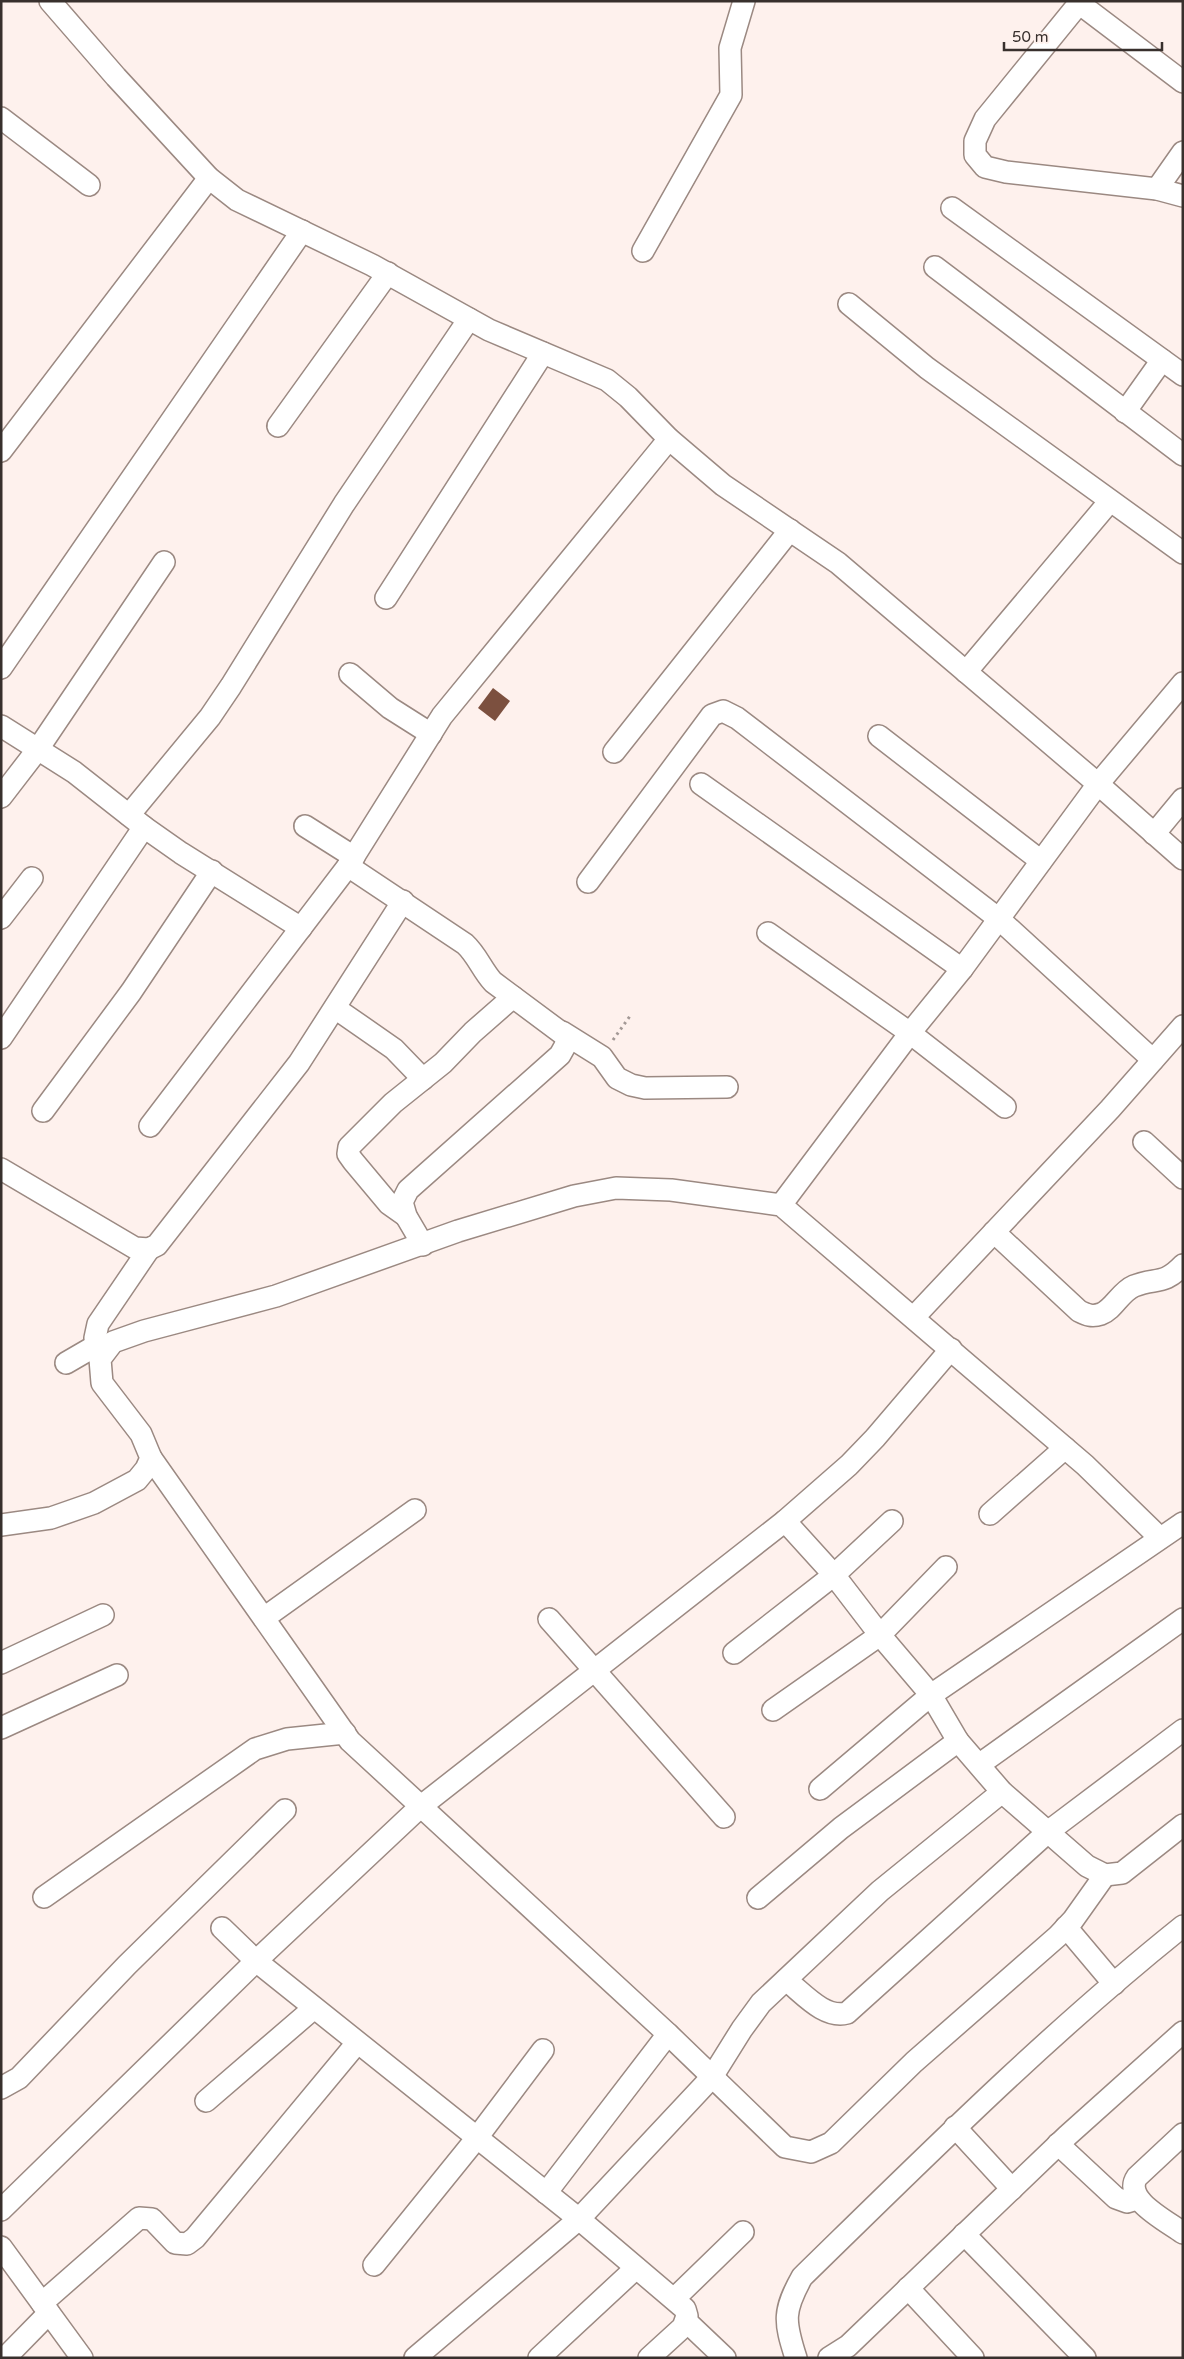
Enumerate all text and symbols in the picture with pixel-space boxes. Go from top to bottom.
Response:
scale bar [1004,20,1162,52]
text: 50 m [1012,28,1049,46]

